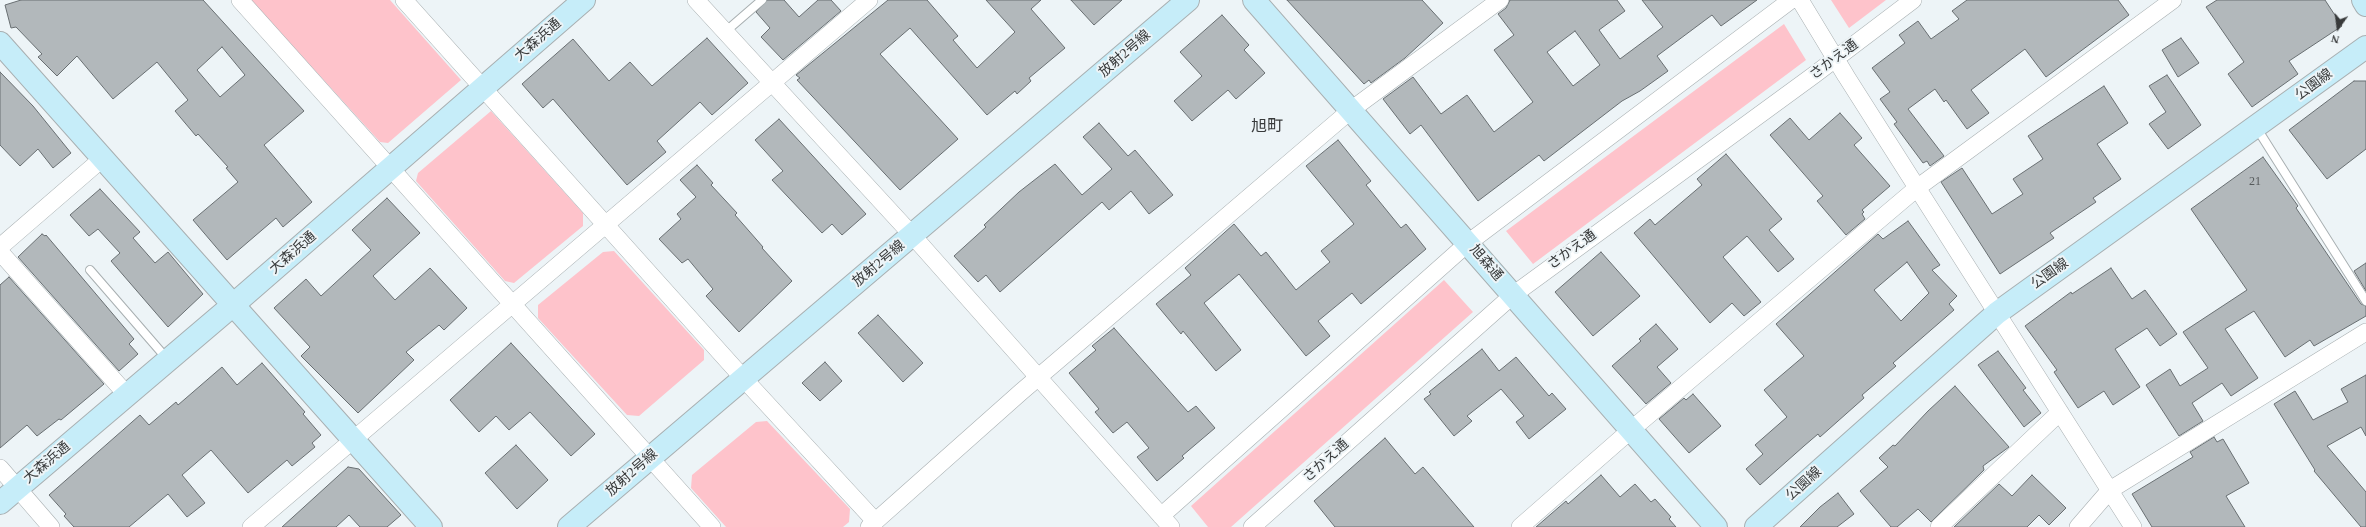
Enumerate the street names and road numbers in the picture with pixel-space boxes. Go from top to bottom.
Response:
street label: 大森浜通 [511,15,565,65]
street label: 放射2号線 [1096,27,1154,81]
street label: さかえ通 [1807,36,1861,84]
street label: 公園線 [2292,66,2336,104]
street label: さかえ通 [1544,227,1600,273]
street label: 大森浜通 [266,228,320,278]
street label: 放射2号線 [849,237,909,291]
street label: 旭森通 [1466,242,1506,284]
street label: 公園線 [2028,255,2072,293]
street label: さかえ通 [1300,436,1352,486]
street label: 大森浜通 [20,439,74,487]
street label: 放射2号線 [603,446,661,500]
street label: 公園線 [1783,464,1825,504]

